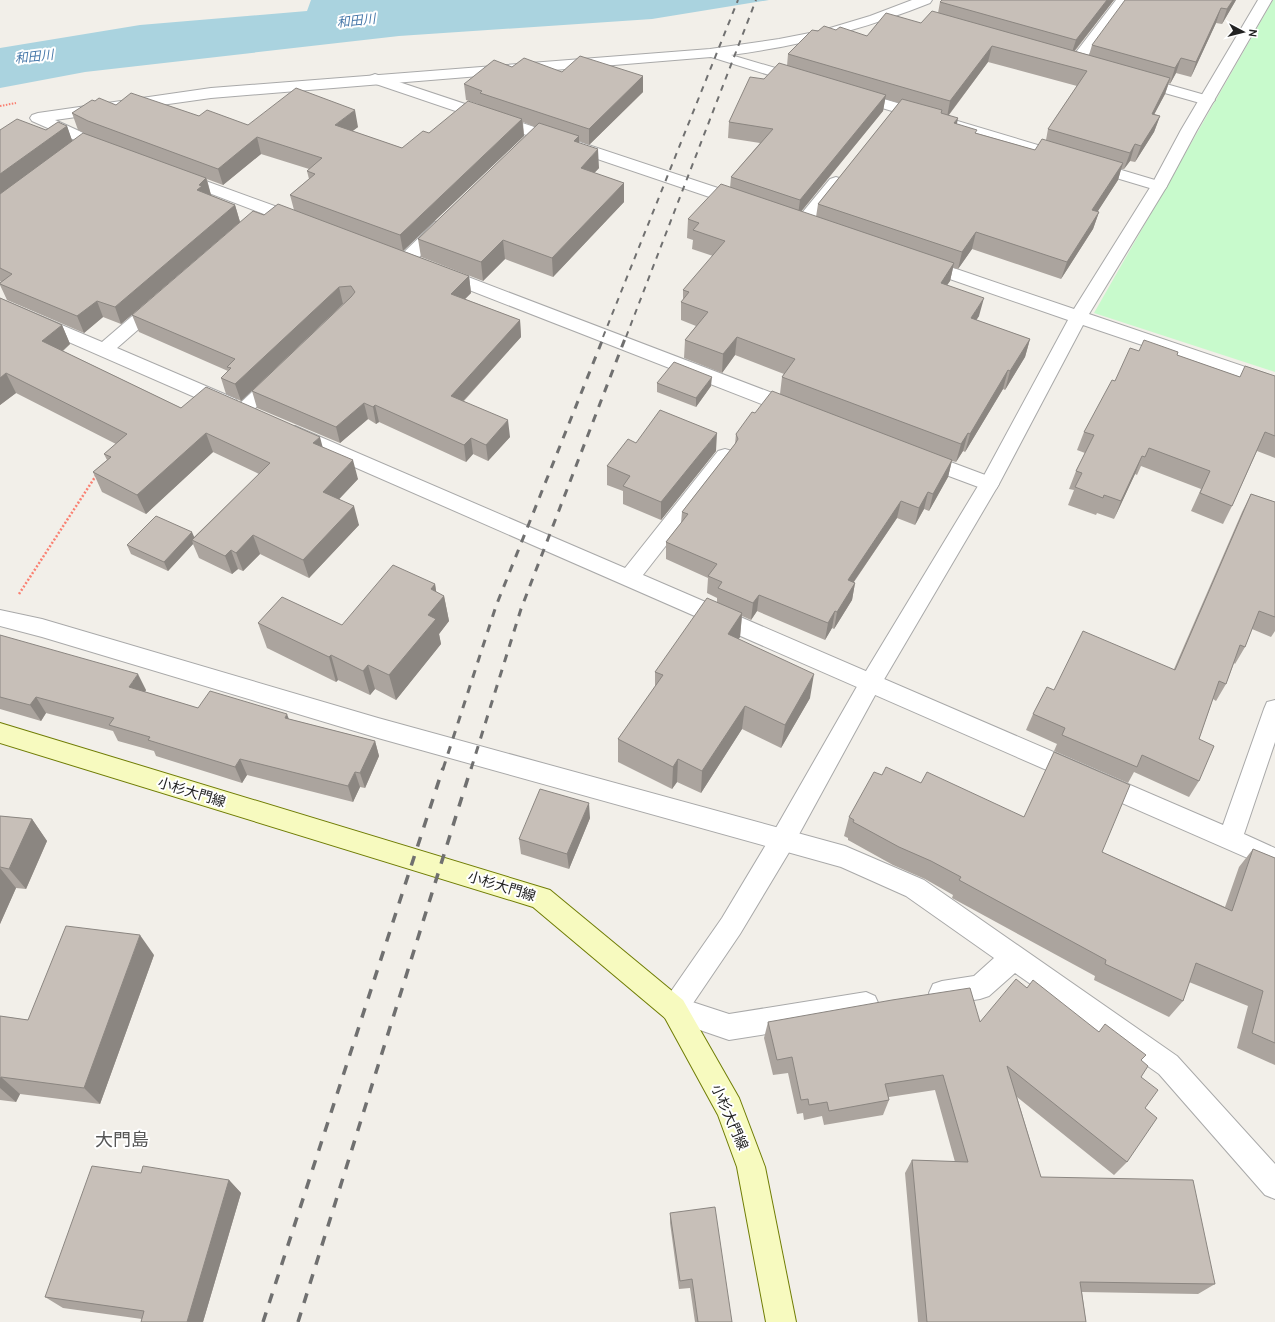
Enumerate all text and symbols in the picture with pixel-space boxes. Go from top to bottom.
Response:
water label: 和田川 [336,10,378,30]
north arrow [1223,12,1263,52]
text: N [1246,29,1260,38]
water label: 和田川 [14,46,56,66]
street label: 小杉大門線 [156,773,228,811]
street label: 小杉大門線 [466,867,538,905]
street label: 小杉大門線 [708,1081,752,1153]
district label: 大門島 [95,1129,149,1151]

